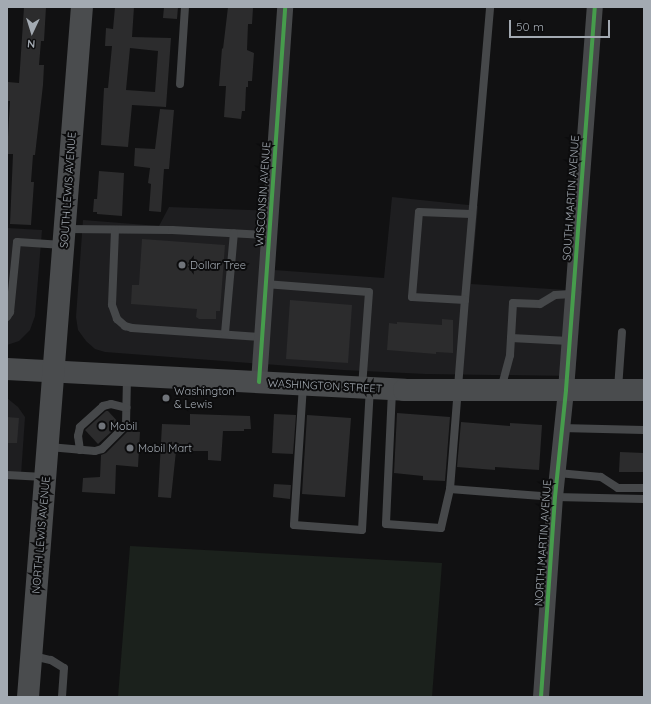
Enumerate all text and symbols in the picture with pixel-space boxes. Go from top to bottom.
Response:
north arrow [12,12,52,52]
scale bar [511,12,612,38]
text: 50 m [516,19,544,34]
text: N [27,37,36,51]
street label: SOUTH LEWIS AVENUE [57,131,79,249]
street label: SOUTH MARTIN AVENUE [560,135,582,261]
street label: WISCONSIN AVENUE [253,141,273,247]
place label: Dollar Tree [190,258,246,272]
marker: Dollar Tree [177,260,187,270]
street label: WASHINGTON STREET [267,376,383,396]
place label: Washington & Lewis [174,385,235,411]
marker: Washington & Lewis [161,393,171,403]
place label: Mobil [110,419,137,433]
marker: Mobil [97,421,107,431]
place label: Mobil Mart [138,441,192,455]
marker: Mobil Mart [125,443,135,453]
street label: NORTH LEWIS AVENUE [29,476,53,594]
street label: NORTH MARTIN AVENUE [532,479,554,607]

